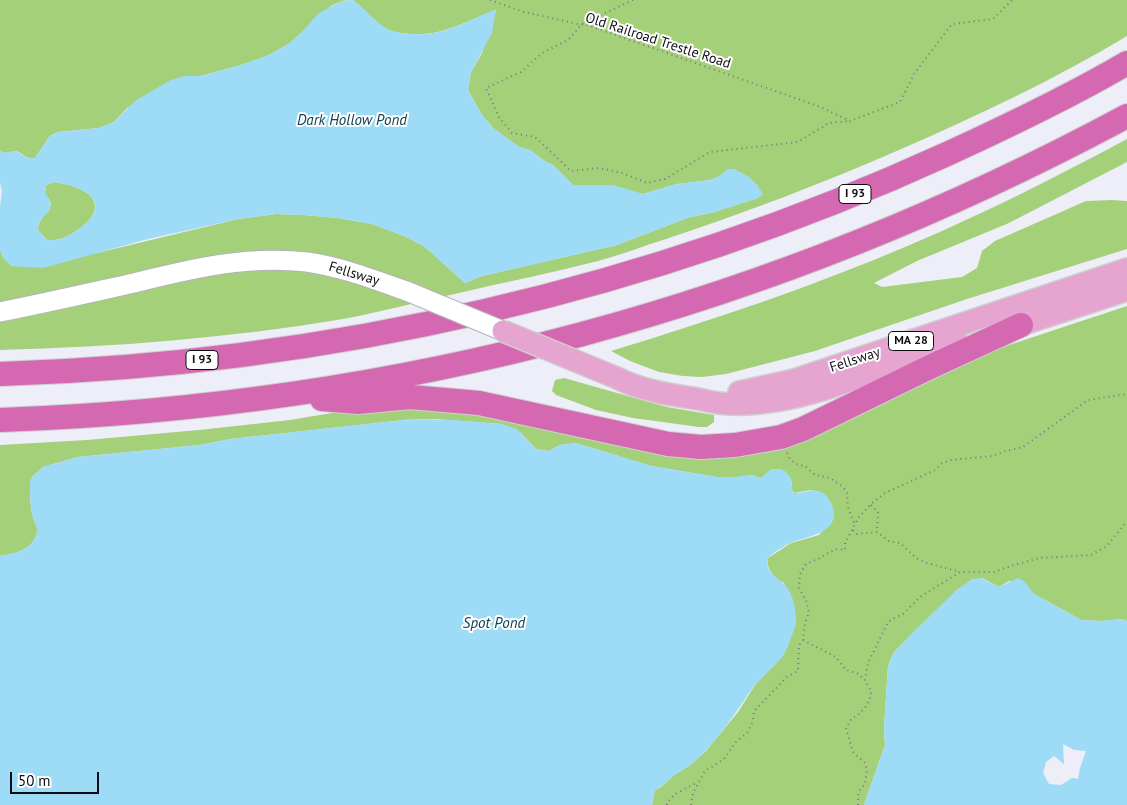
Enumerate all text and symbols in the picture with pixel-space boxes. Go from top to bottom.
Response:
street label: Old Railroad Trestle Road [583,10,733,72]
water label: Dark Hollow Pond [297,112,407,130]
road number: I 93 [839,184,871,203]
street label: Fellsway [327,258,381,290]
road number: MA 28 [888,332,934,351]
street label: Fellsway [828,344,882,376]
road number: I 93 [186,350,218,370]
water label: Spot Pond [463,615,525,633]
scale bar [12,762,101,794]
text: 50 m [18,771,51,790]

